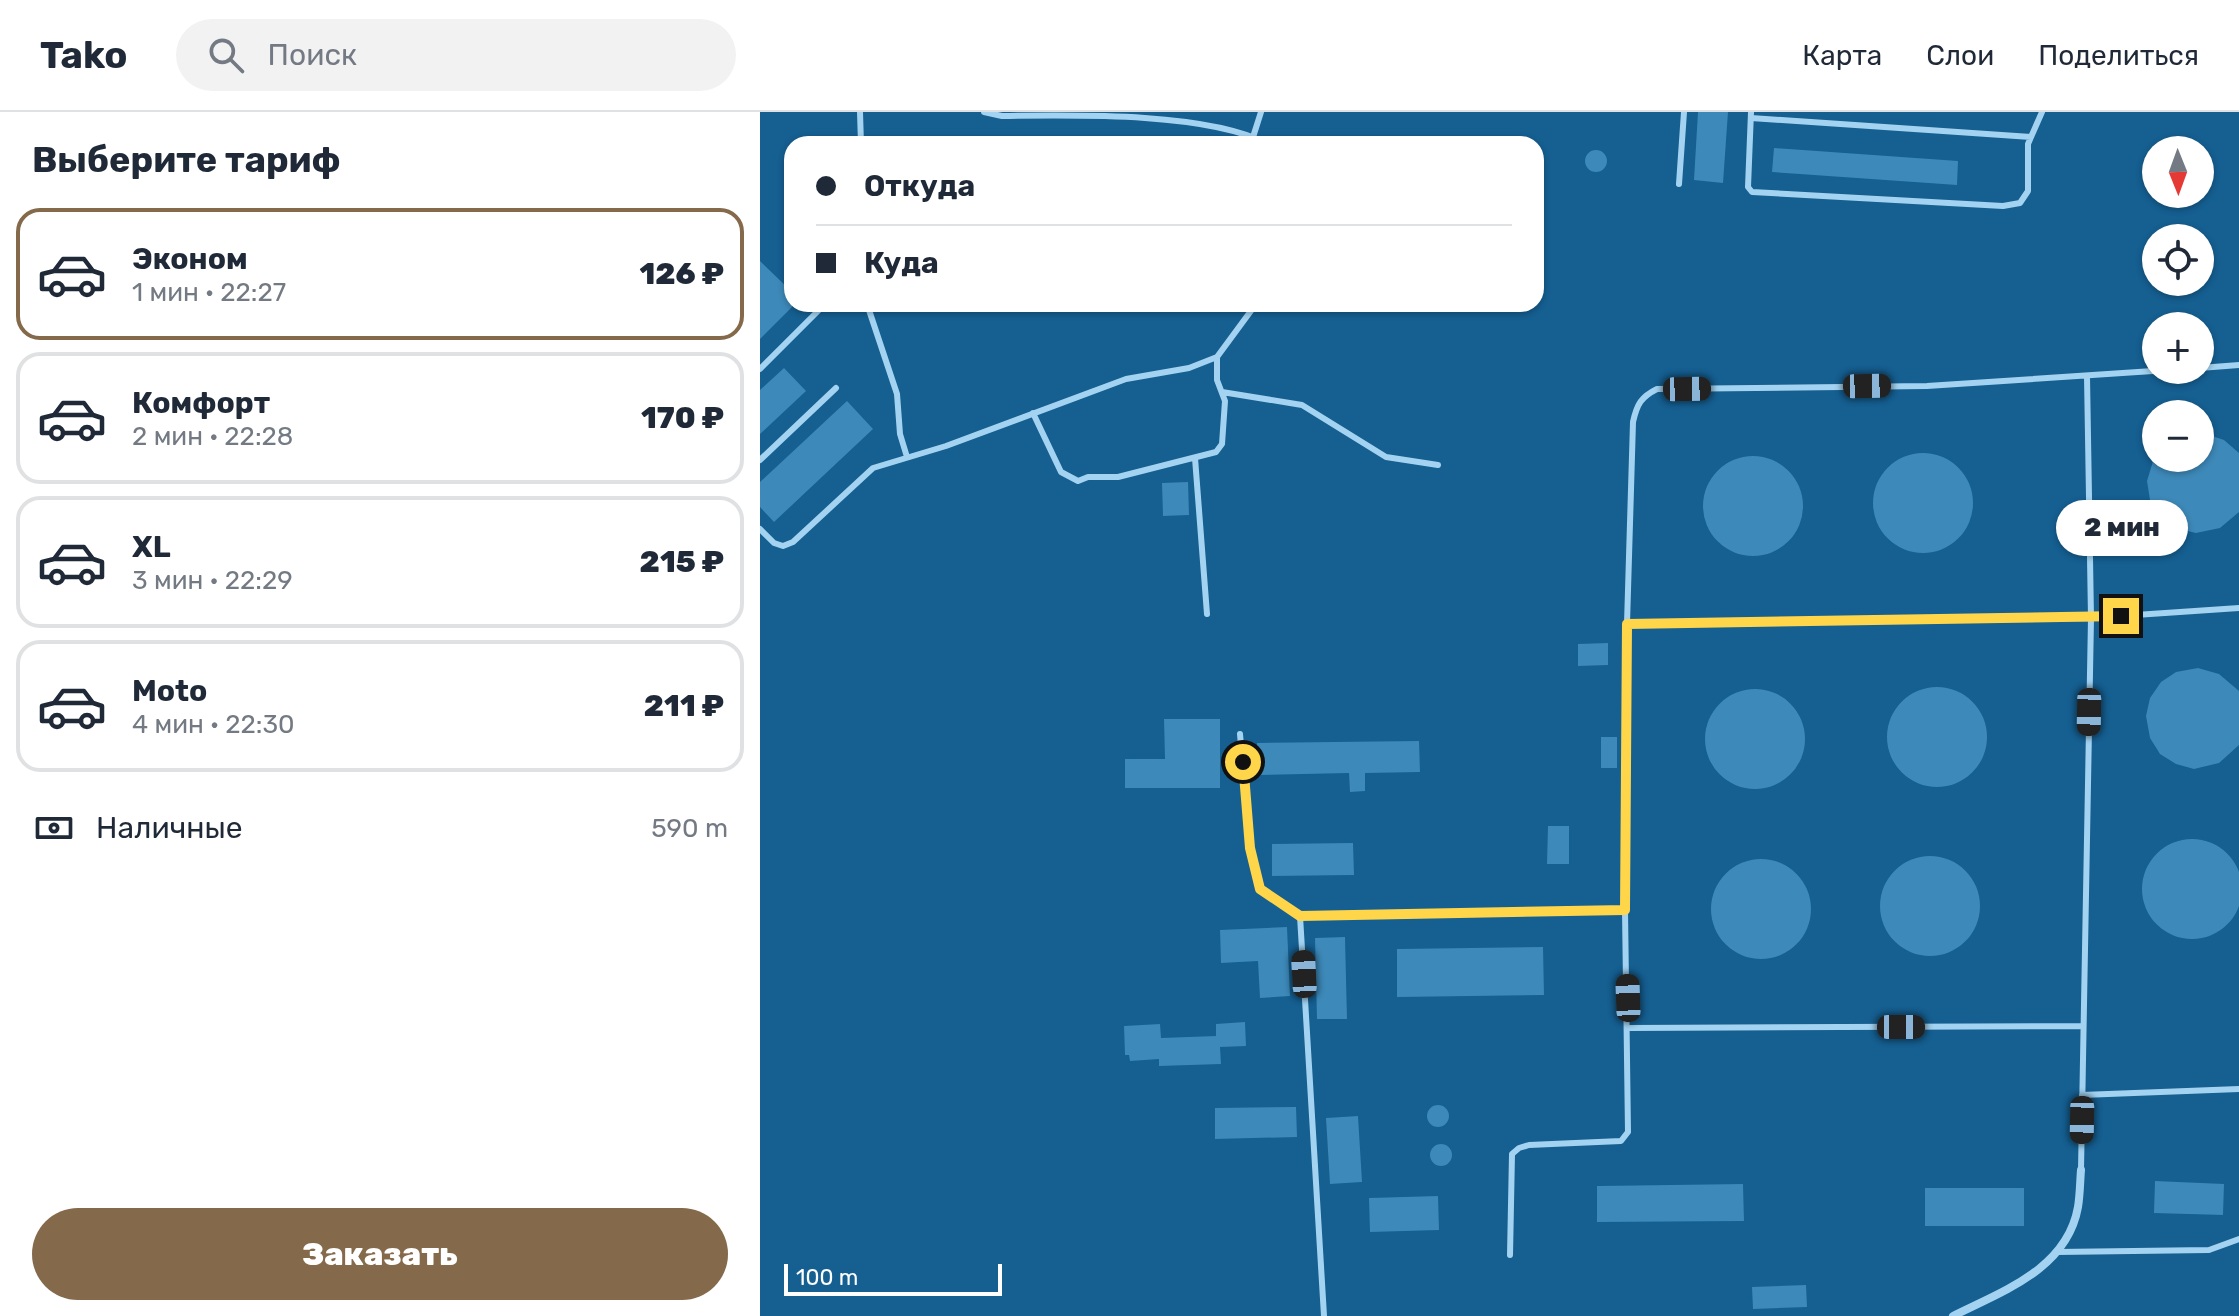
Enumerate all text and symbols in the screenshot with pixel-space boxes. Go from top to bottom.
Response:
search box [176,19,736,91]
text: Tako [40,32,128,78]
icon: search [204,33,248,77]
text: Поиск [268,37,357,73]
text: Карта [1802,39,1882,72]
text: Слои [1926,39,1994,72]
text: Поделиться [2038,39,2199,72]
north arrow [2142,136,2214,208]
map controls [2142,136,2214,472]
text: Выберите тариф [32,138,341,181]
text: Откуда [864,168,975,204]
button: locate [2142,224,2214,296]
icon: car [36,238,108,310]
text: Эконом [132,241,248,277]
text: Куда [864,245,939,281]
text: 126 ₽ [639,256,724,292]
text: 1 мин · 22:27 [132,277,286,308]
button: + [2142,312,2214,384]
car [1843,374,1891,398]
car [1663,377,1711,401]
icon: car [36,382,108,454]
text: Комфорт [132,385,270,421]
text: 170 ₽ [641,400,724,436]
button: − [2142,400,2214,472]
text: 2 мин · 22:28 [132,421,293,452]
callout: 2 мин [2055,500,2187,556]
text: 2 мин [2084,512,2160,543]
icon: car [36,526,108,598]
text: XL [132,529,171,565]
text: 215 ₽ [640,544,724,580]
text: 3 мин · 22:29 [132,565,293,596]
route end [2103,598,2139,634]
icon: car [36,670,108,742]
text: Moto [132,673,207,709]
text: 211 ₽ [644,688,724,724]
car [2077,688,2101,736]
text: 4 мин · 22:30 [132,709,295,740]
route start [1225,744,1261,780]
icon: cash [32,806,76,850]
text: Наличные [96,810,242,846]
text: 590 m [651,813,728,844]
car [1291,949,1317,999]
car [1615,974,1641,1022]
car [1877,1015,1925,1039]
car [2070,1096,2094,1144]
button: Заказать [32,1208,728,1300]
scale bar [784,1260,1002,1296]
text: 100 m [796,1264,858,1291]

